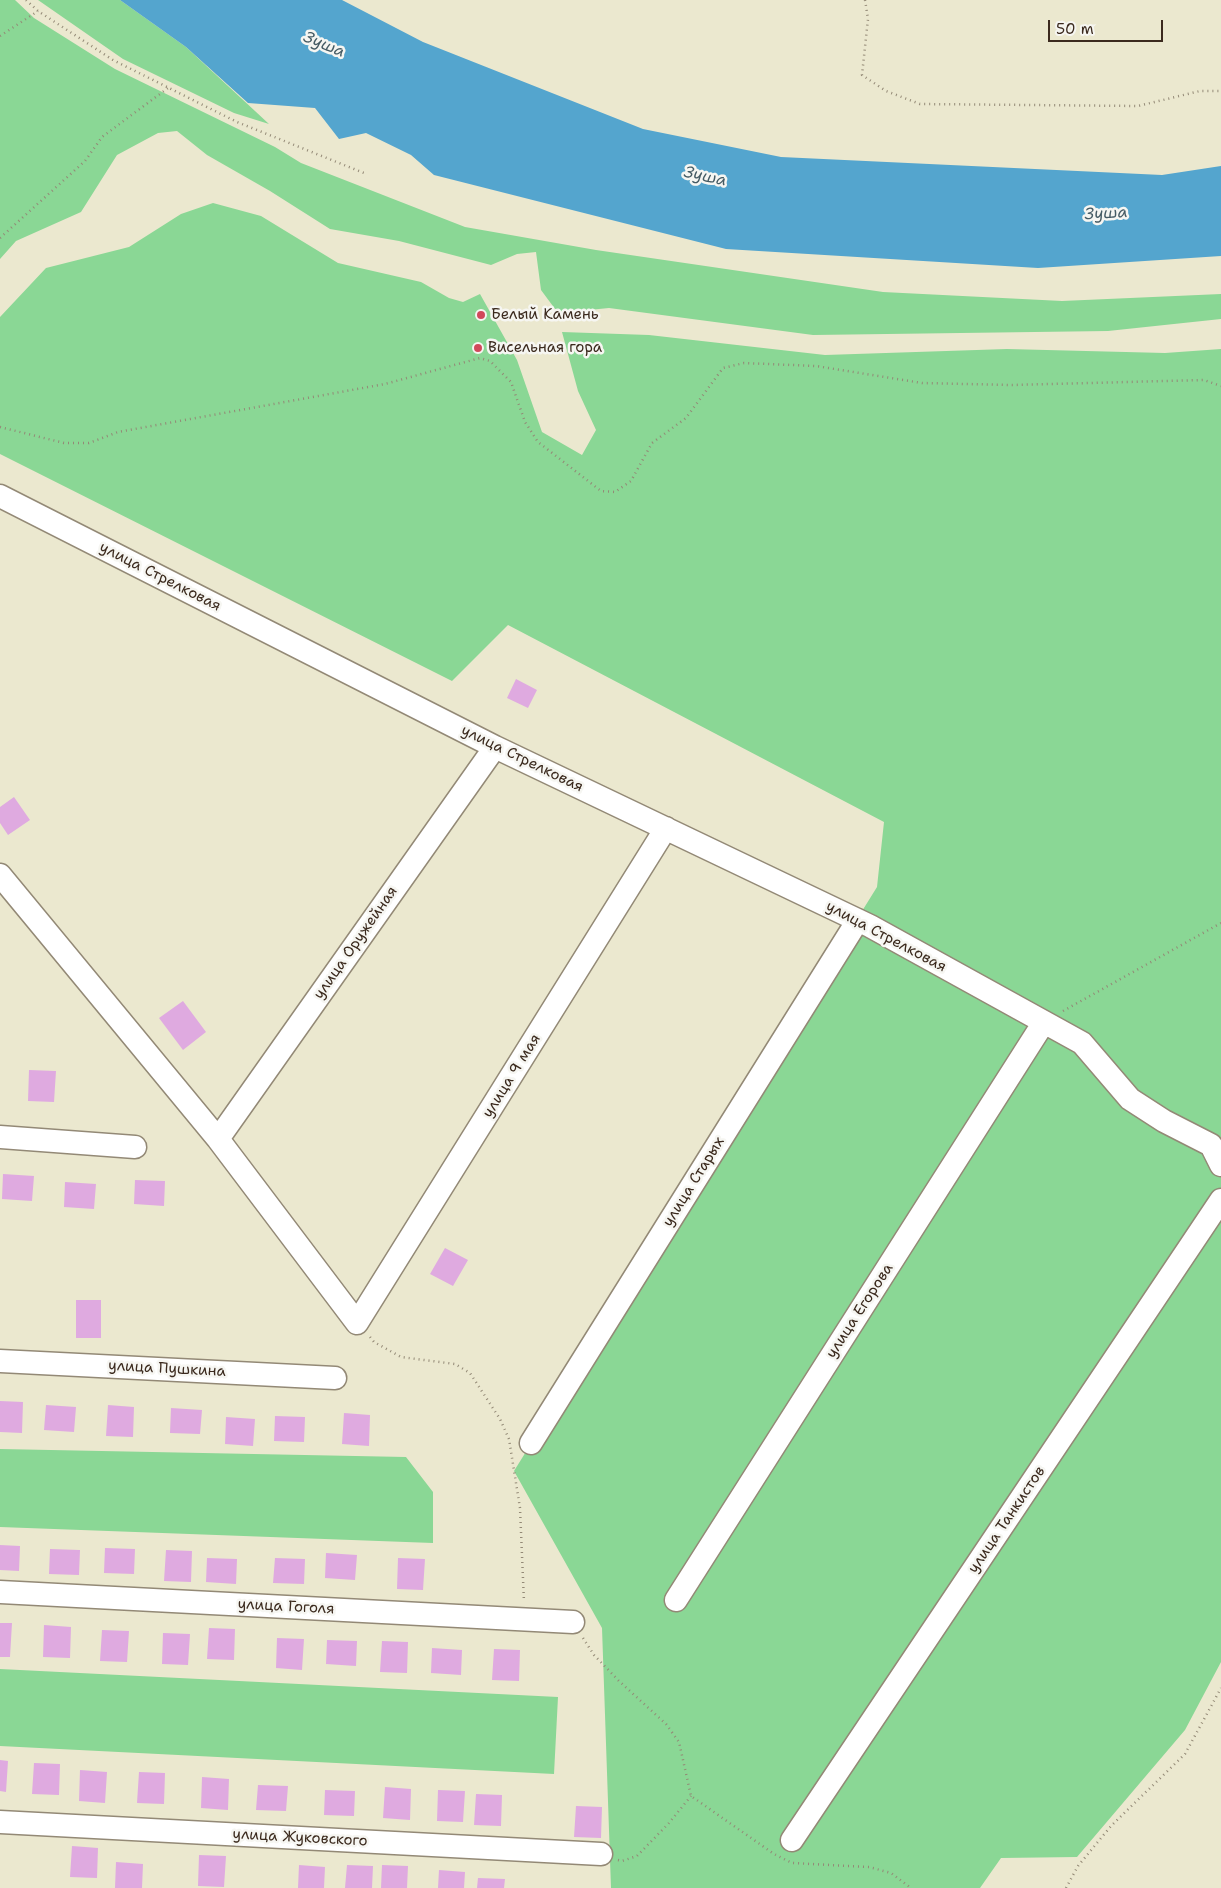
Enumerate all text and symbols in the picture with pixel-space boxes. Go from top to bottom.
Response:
scale bar [1051,10,1166,42]
text: 50 m [1056,19,1094,39]
water label: Зуша [301,28,347,62]
water label: Зуша [682,163,728,191]
water label: Зуша [1084,203,1128,225]
place label: Белый Камень [491,306,599,324]
marker: Белый Камень [475,309,487,321]
place label: Висельная гора [488,339,602,357]
marker: Висельная гора [472,342,484,354]
street label: улица Стрелковая [96,539,224,615]
street label: улица Стрелковая [458,722,586,796]
street label: улица Оружейная [310,883,402,1003]
street label: улица Стрелковая [823,898,949,976]
street label: улица 9 мая [479,1031,545,1121]
street label: улица Старых [659,1134,729,1230]
street label: улица Егорова [823,1260,897,1362]
street label: улица Пушкина [108,1357,226,1381]
street label: улица Танкистов [965,1463,1049,1577]
street label: улица Гоголя [237,1595,335,1619]
street label: улица Жуковского [232,1825,368,1851]

